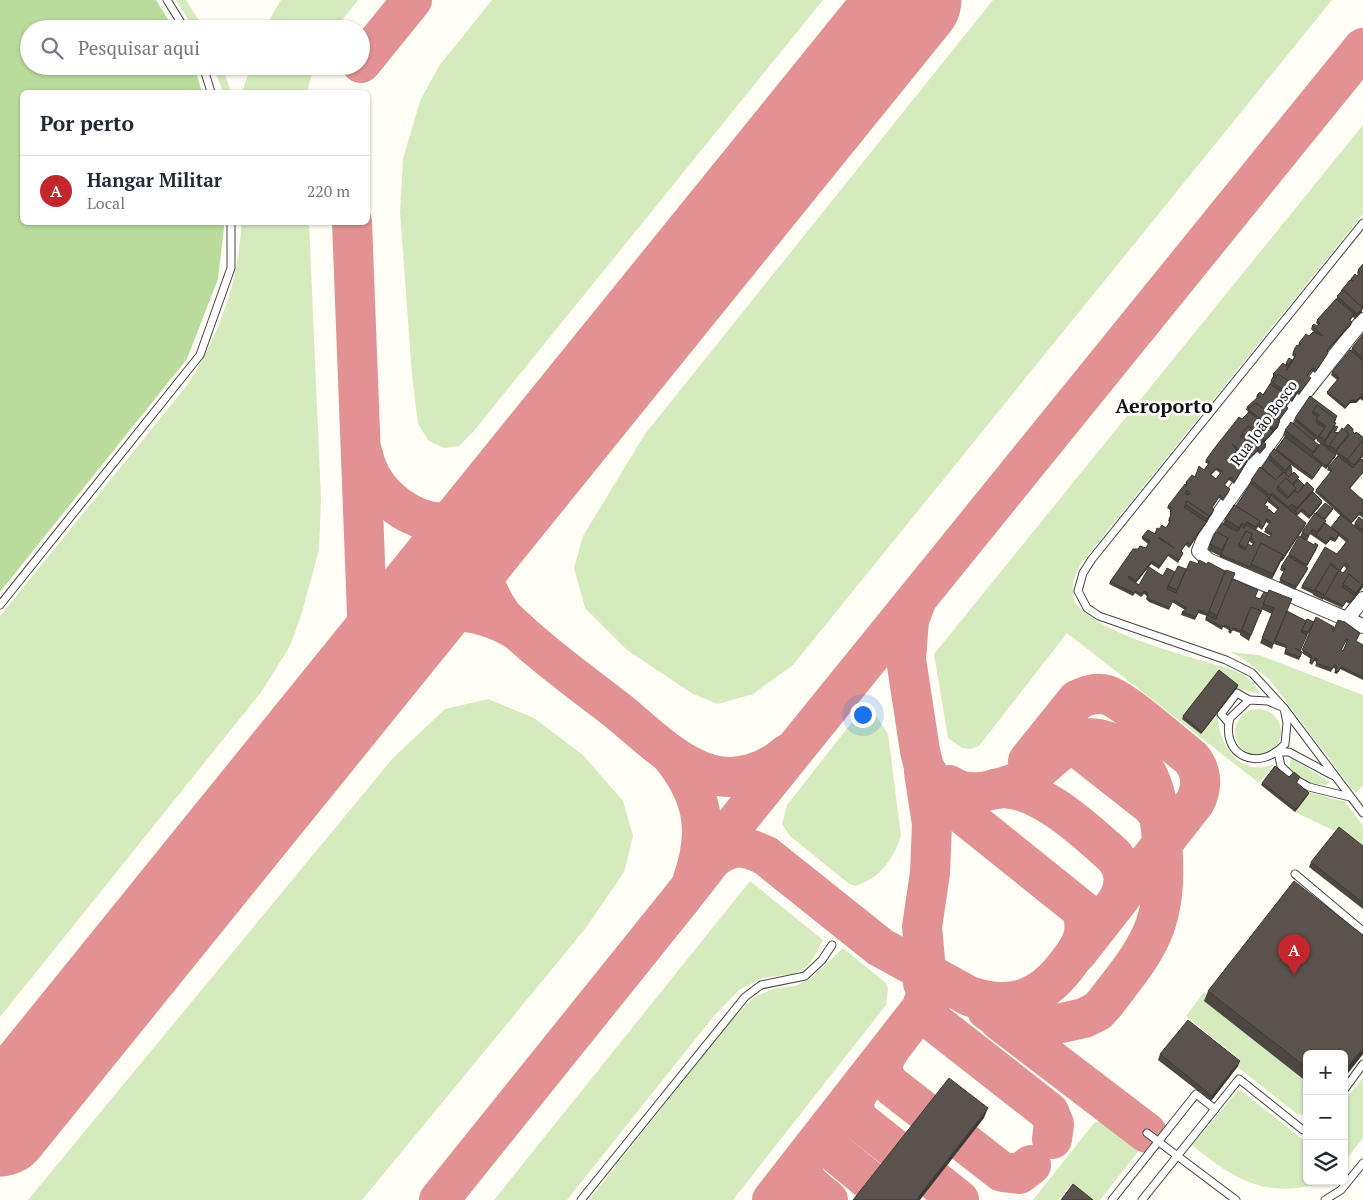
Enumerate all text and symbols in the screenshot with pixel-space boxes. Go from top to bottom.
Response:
search box [20,20,370,75]
icon: search [38,34,66,62]
text: Pesquisar aqui [78,35,200,60]
text: Por perto [40,109,134,137]
text: Hangar Militar [87,167,222,192]
text: A [50,180,62,202]
text: 220 m [307,180,350,202]
text: Local [87,192,125,214]
street label: Rua João Bosco [1225,376,1301,469]
district label: Aeroporto [1115,392,1213,419]
your location [850,702,876,728]
pin: A [1278,934,1310,975]
map controls [1303,1050,1348,1185]
button: + [1303,1050,1348,1095]
button: − [1303,1095,1348,1140]
button: layers [1303,1140,1348,1185]

